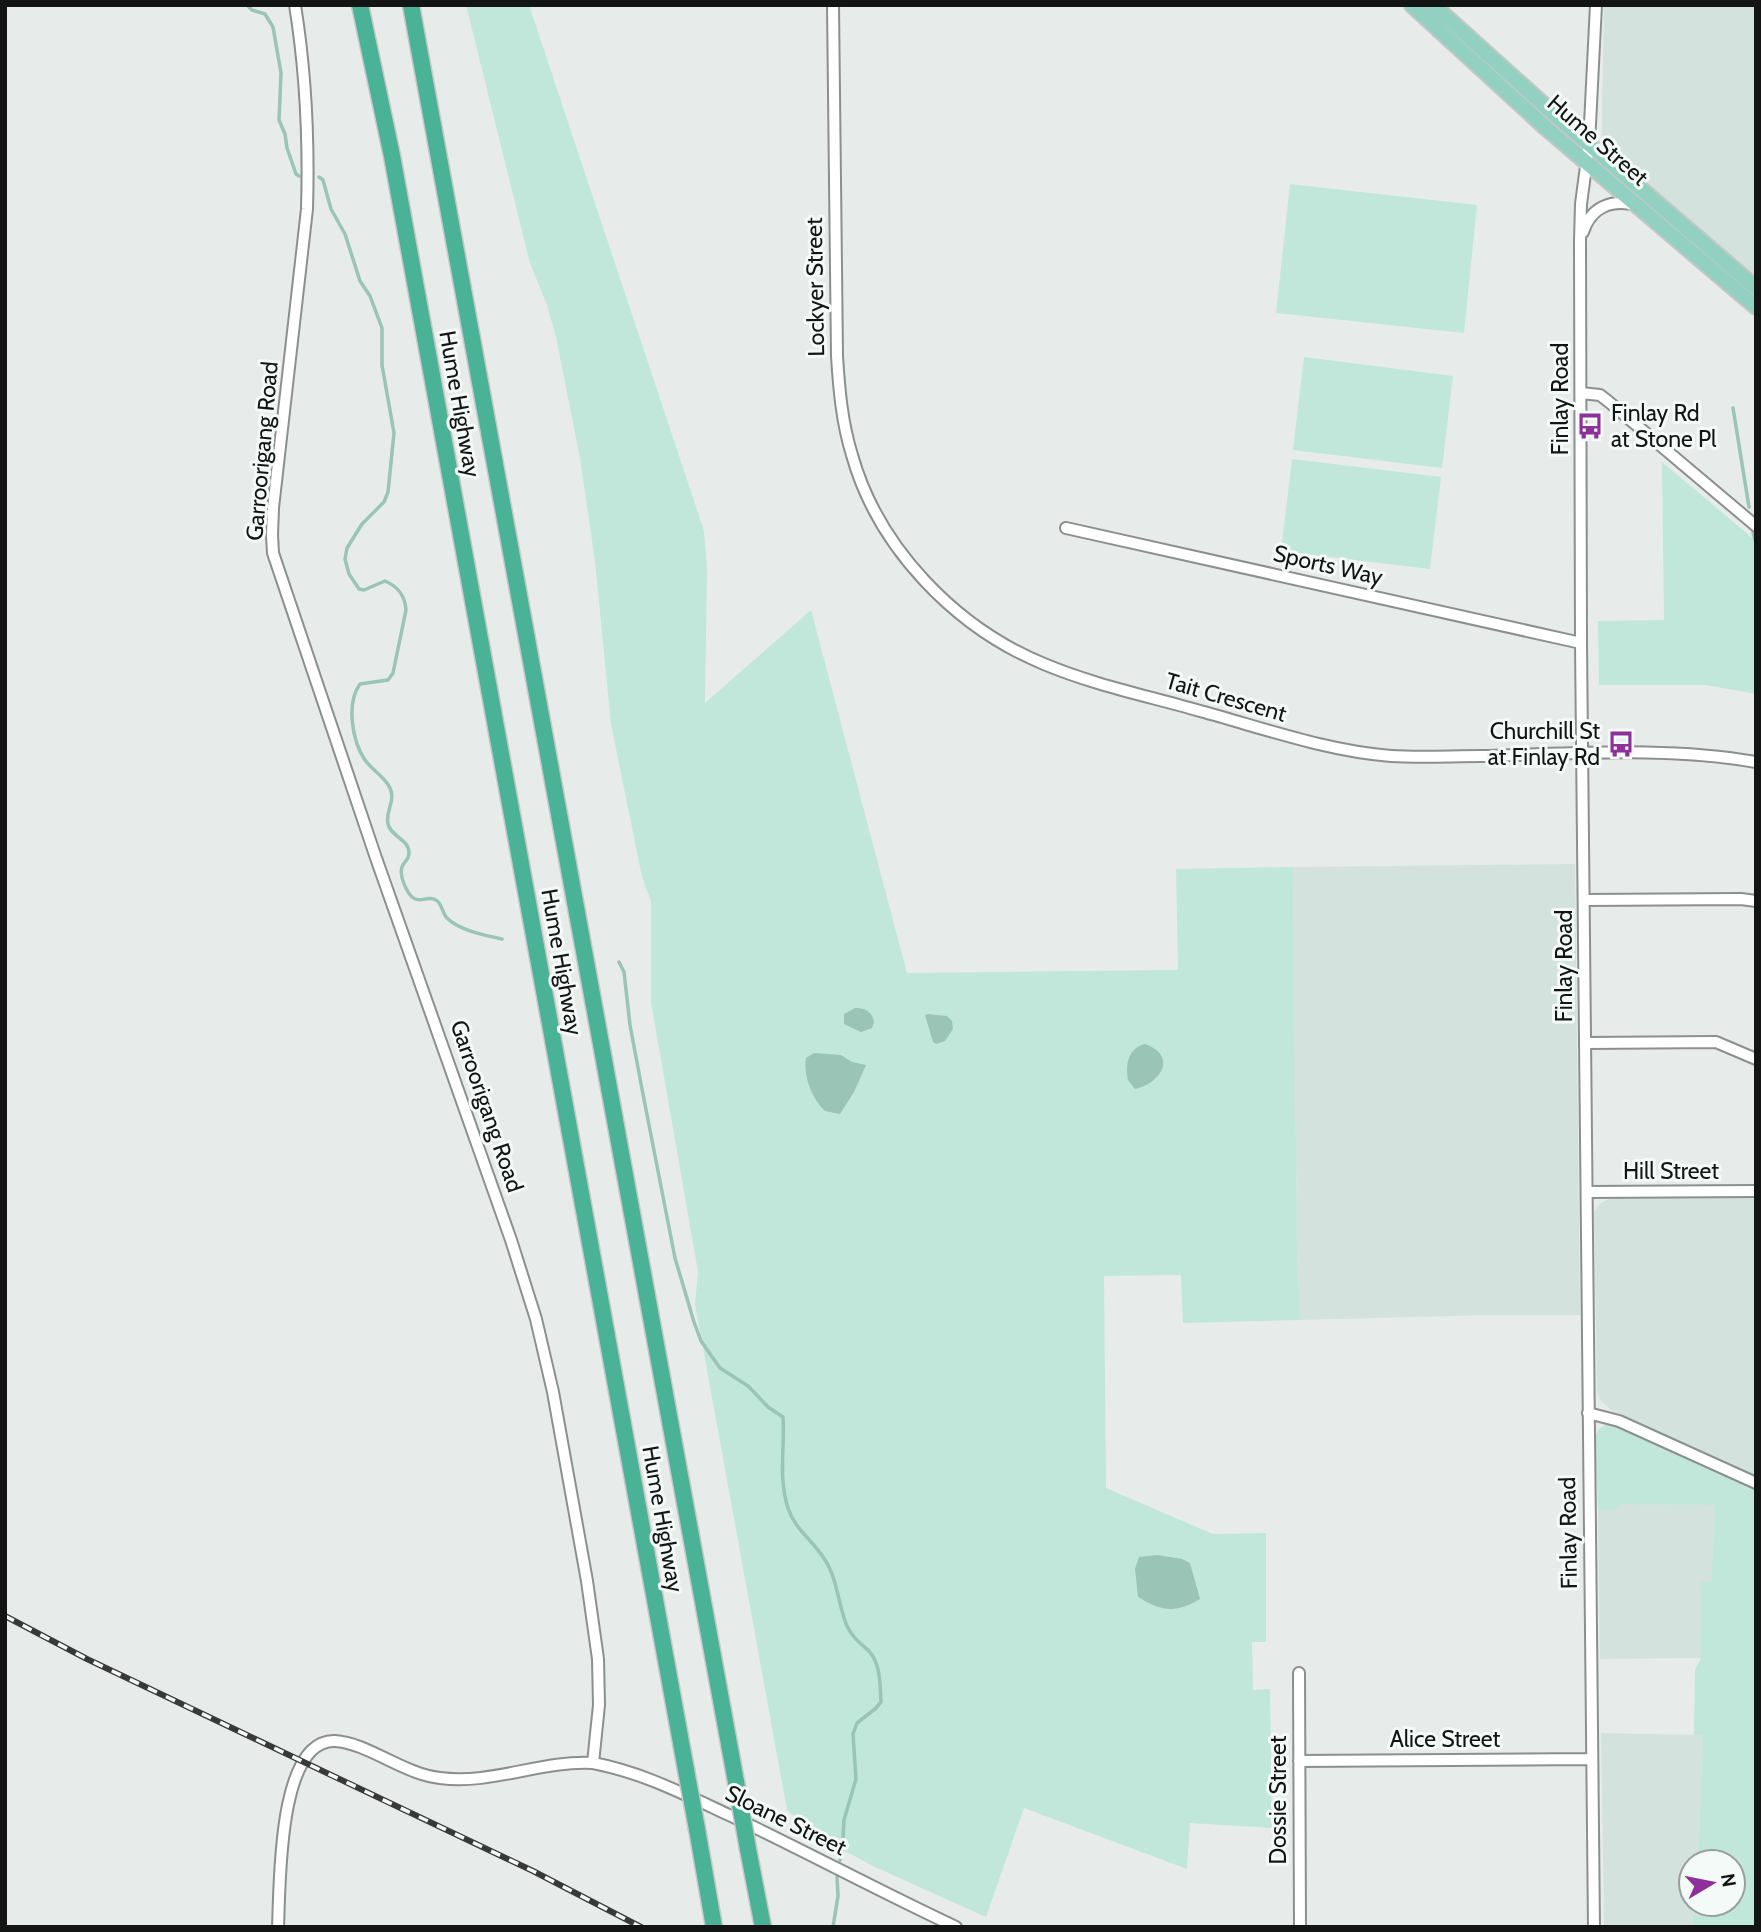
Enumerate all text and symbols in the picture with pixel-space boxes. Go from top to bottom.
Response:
street label: Hume Street [1542,89,1654,191]
street label: Lockyer Street [800,217,830,357]
street label: Hume Highway [433,328,487,480]
street label: Finlay Road [1546,343,1574,455]
street label: Garroorigang Road [240,360,284,542]
place label: Finlay Rd at Stone Pl [1611,399,1717,453]
bus stop icon: Finlay Rd at Stone Pl [1575,411,1605,441]
street label: Sports Way [1271,539,1386,591]
street label: Tait Crescent [1162,666,1290,728]
place label: Churchill St at Finlay Rd [1488,717,1600,771]
bus stop icon: Churchill St at Finlay Rd [1606,729,1636,759]
street label: Hume Highway [535,886,589,1038]
street label: Finlay Road [1550,910,1578,1022]
street label: Garroorigang Road [444,1016,530,1196]
street label: Hill Street [1623,1157,1719,1185]
street label: Hume Highway [636,1443,690,1595]
street label: Finlay Road [1553,1477,1583,1589]
street label: Alice Street [1390,1725,1501,1753]
street label: Dossie Street [1264,1735,1292,1865]
street label: Sloane Street [721,1779,851,1861]
north arrow [1677,1848,1747,1918]
text: N [1716,1872,1741,1889]

